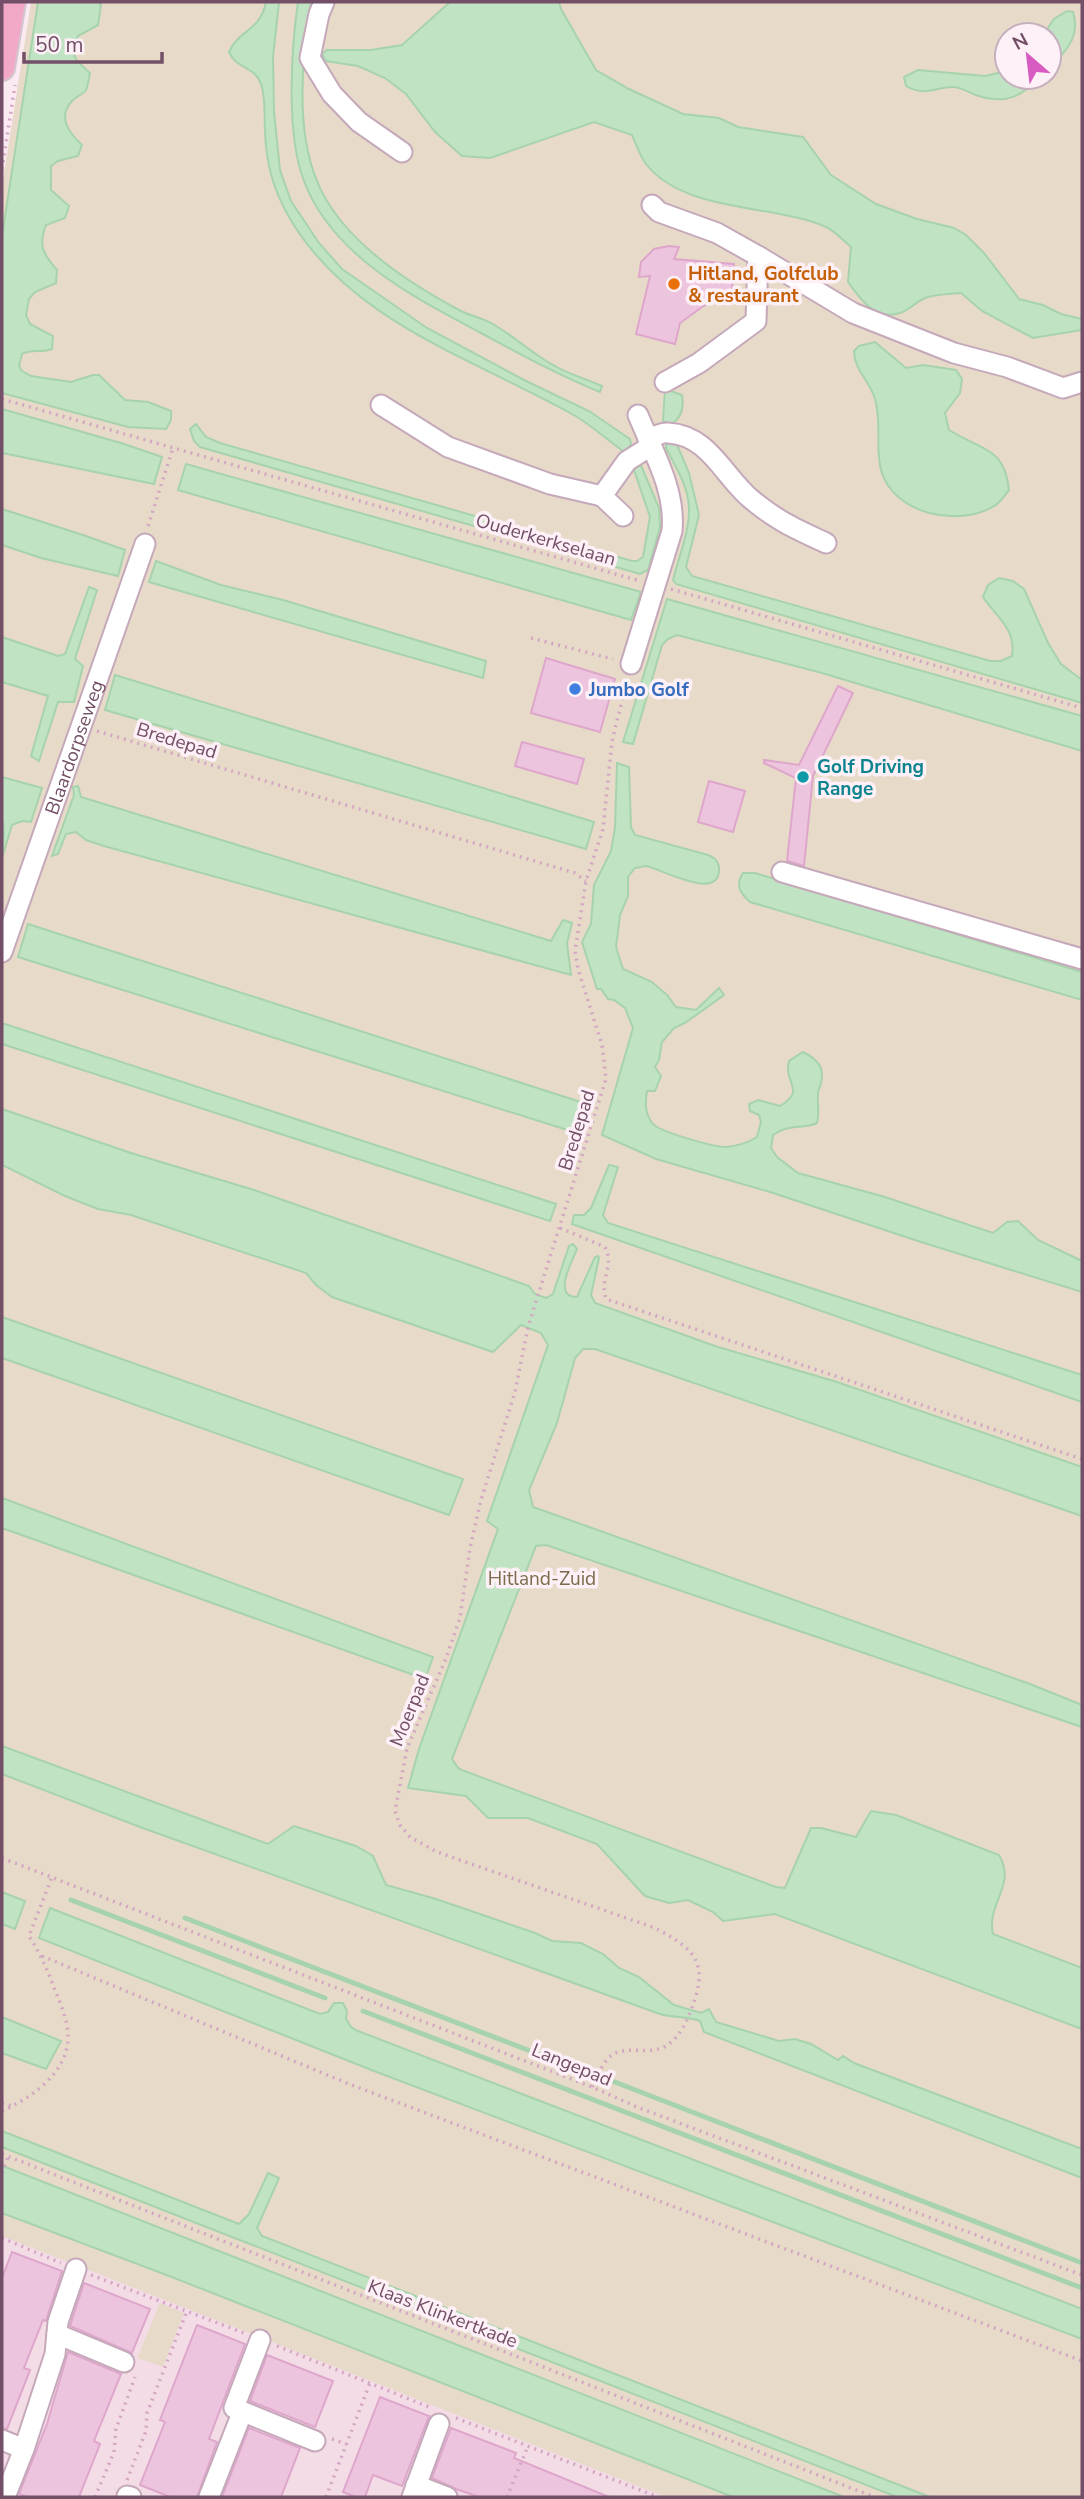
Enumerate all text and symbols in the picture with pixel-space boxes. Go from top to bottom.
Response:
scale bar [24,21,163,65]
north arrow [993,21,1063,91]
text: N [1008,27,1033,57]
text: 50 m [35,31,84,59]
place label: Hitland, Golfclub & restaurant [688,261,839,309]
marker: Hitland, Golfclub & restaurant [666,276,682,292]
street label: Ouderkerkselaan [473,508,619,572]
street label: Blaardorpseweg [39,677,110,818]
place label: Jumbo Golf [588,677,690,703]
marker: Jumbo Golf [567,681,583,697]
street label: Bredepad [133,716,220,766]
place label: Golf Driving Range [817,754,924,802]
marker: Golf Driving Range [795,769,811,785]
street label: Bredepad [552,1087,602,1174]
park label: Hitland-Zuid [488,1566,596,1592]
street label: Moerpad [384,1670,436,1750]
street label: Langepad [528,2037,616,2093]
street label: Klaas Klinkertkade [364,2273,521,2354]

